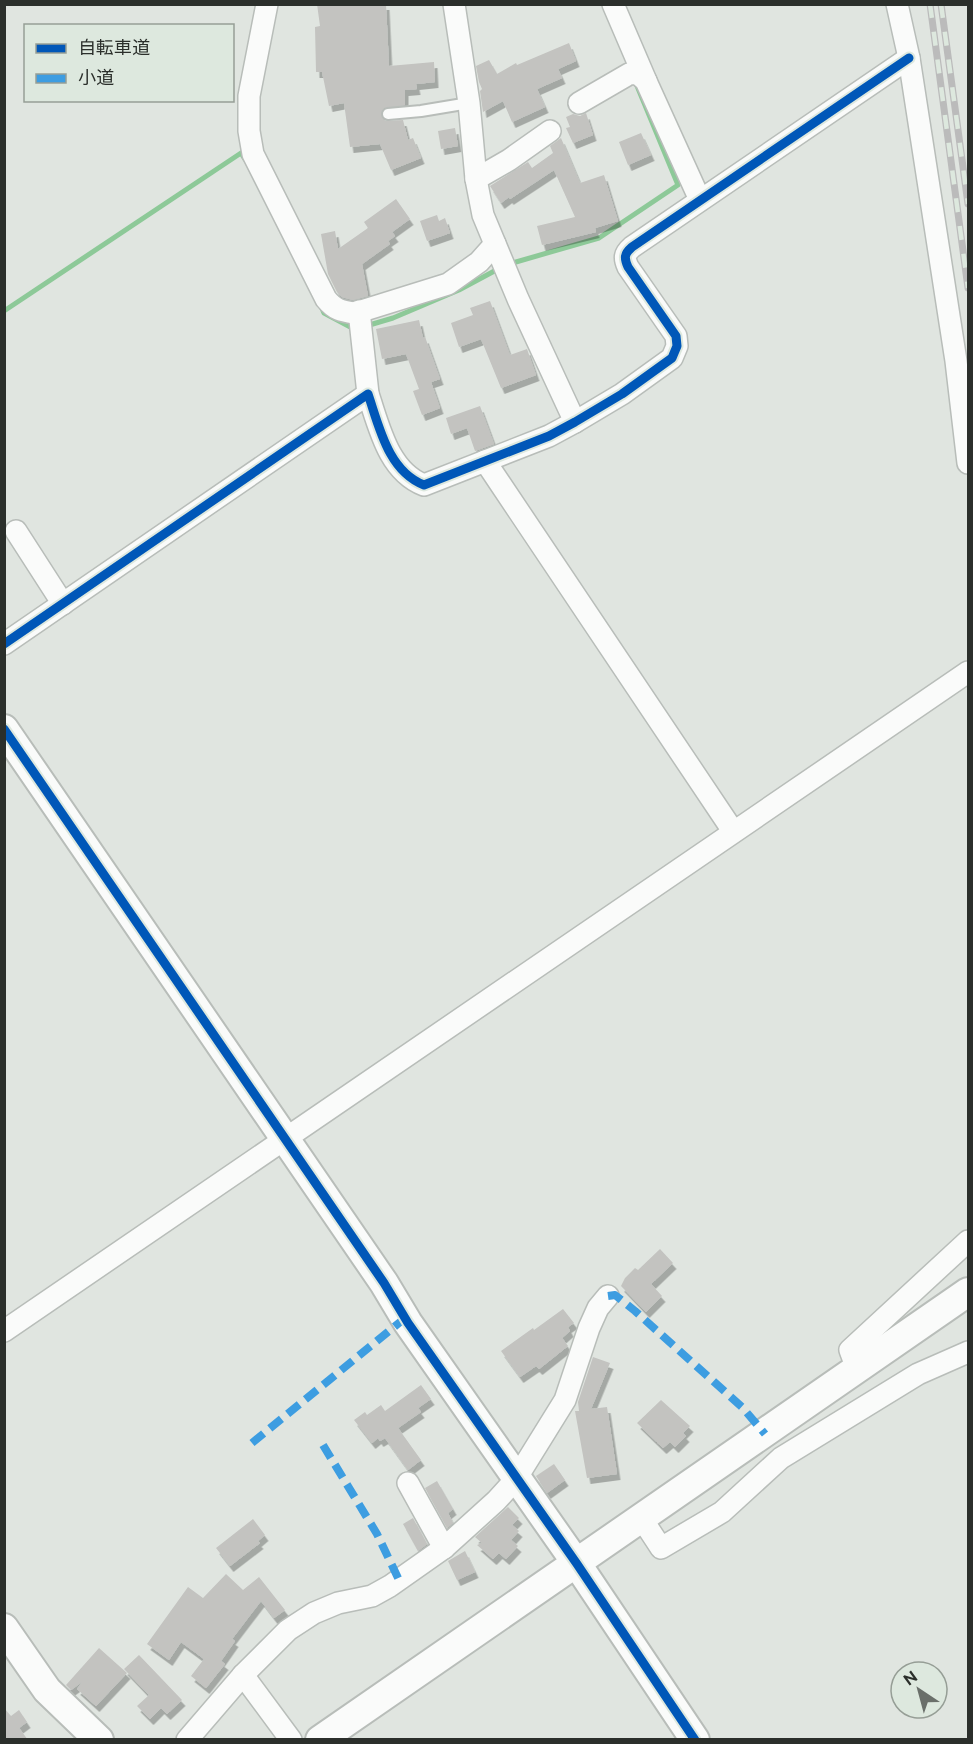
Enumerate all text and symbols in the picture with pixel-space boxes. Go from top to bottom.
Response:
legend [24,24,234,102]
text: 自転車道 [78,37,150,58]
text: 小道 [78,67,114,88]
north arrow [889,1660,949,1720]
text: N [900,1667,921,1690]

